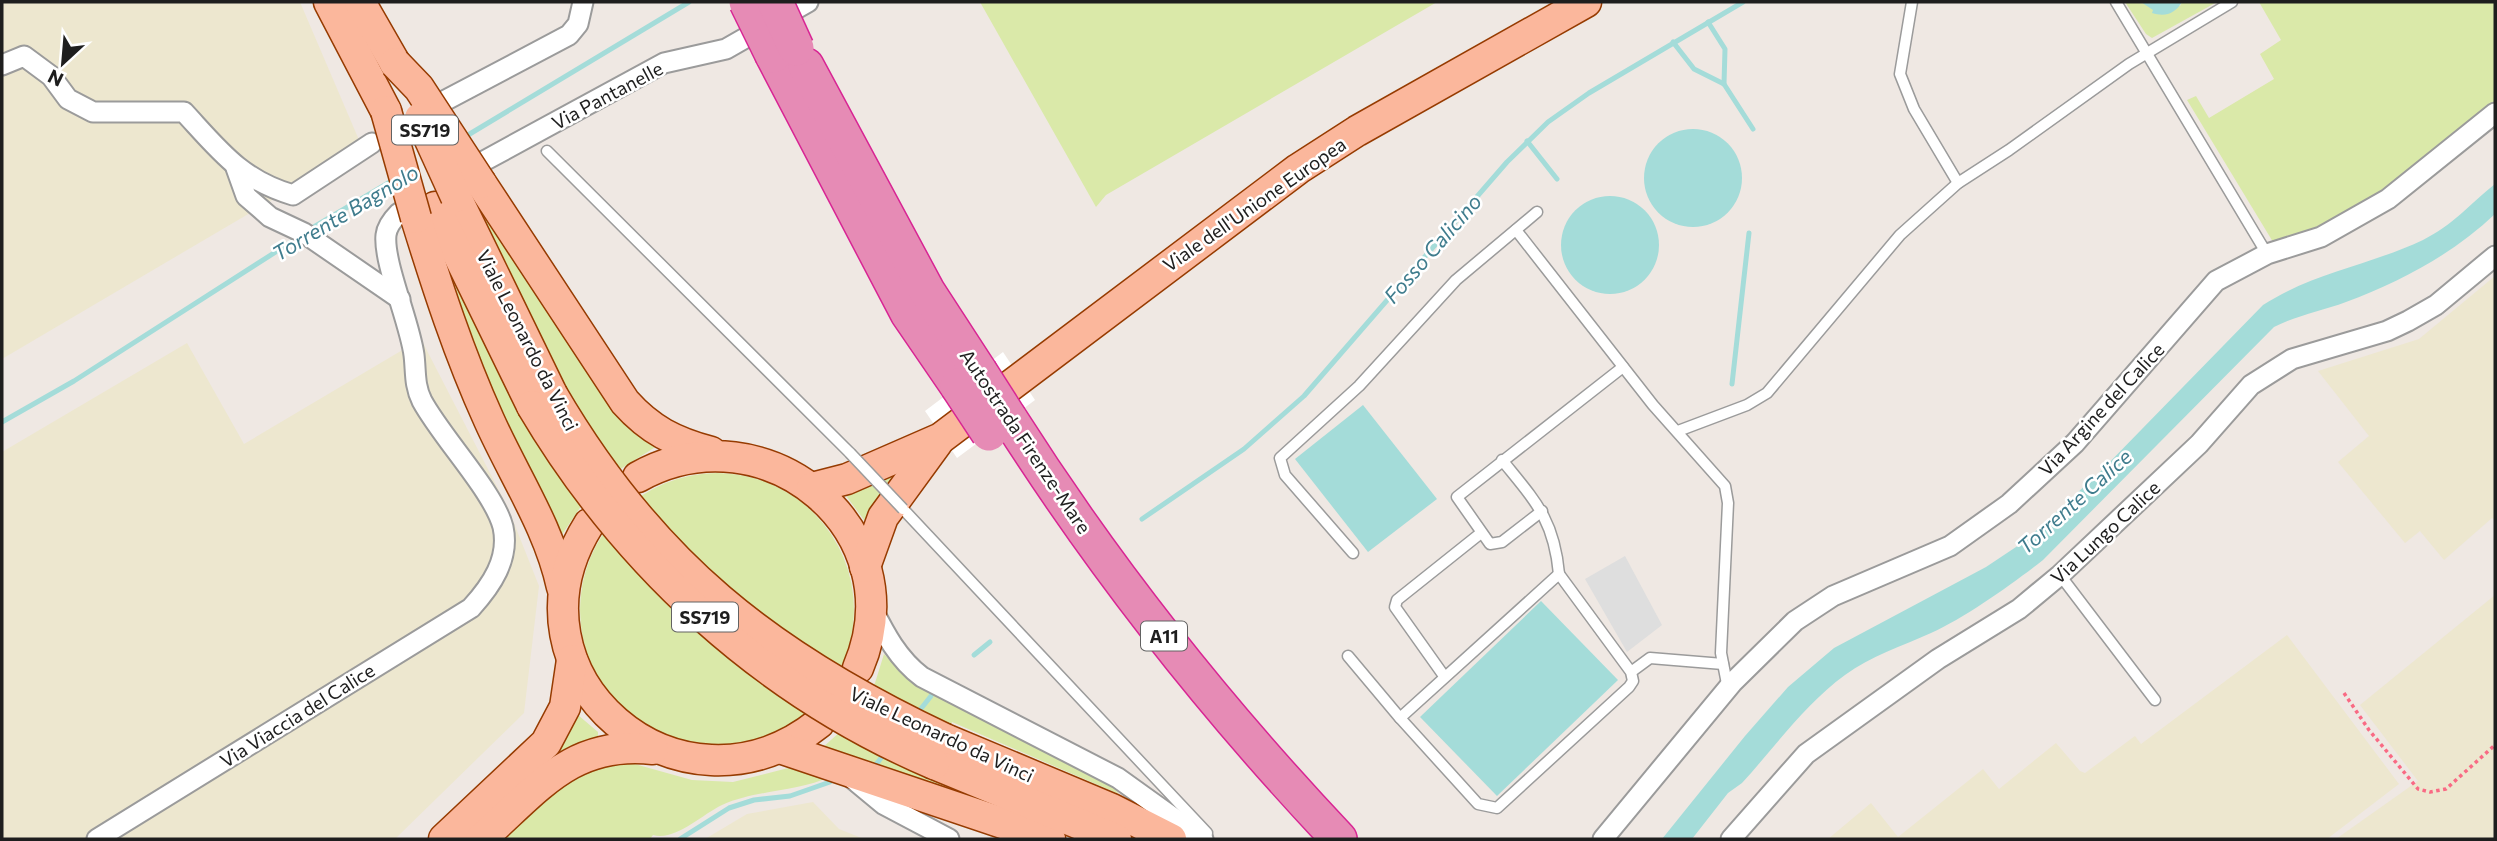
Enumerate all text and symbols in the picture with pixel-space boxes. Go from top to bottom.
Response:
north arrow [28,28,98,98]
street label: Via Pantanelle [547,56,667,134]
text: N [44,65,67,92]
road number: SS719 [392,116,458,145]
street label: Viale dell'Unione Europea [1158,132,1350,276]
water label: Torrente Bagnolo [267,159,423,265]
water label: Fosso Calicino [1378,188,1486,308]
street label: Viale Leonardo da Vinci [472,246,584,434]
street label: Via Argine del Calice [2033,338,2169,480]
street label: Autostrada Firenze-Mare [956,345,1096,537]
water label: Torrente Calice [2012,443,2136,559]
street label: Via Lungo Calice [2046,475,2164,589]
road number: SS719 [672,602,738,632]
road number: A11 [1141,622,1187,650]
street label: Via Viaccia del Calice [215,658,379,772]
street label: Viale Leonardo da Vinci [846,681,1038,787]

